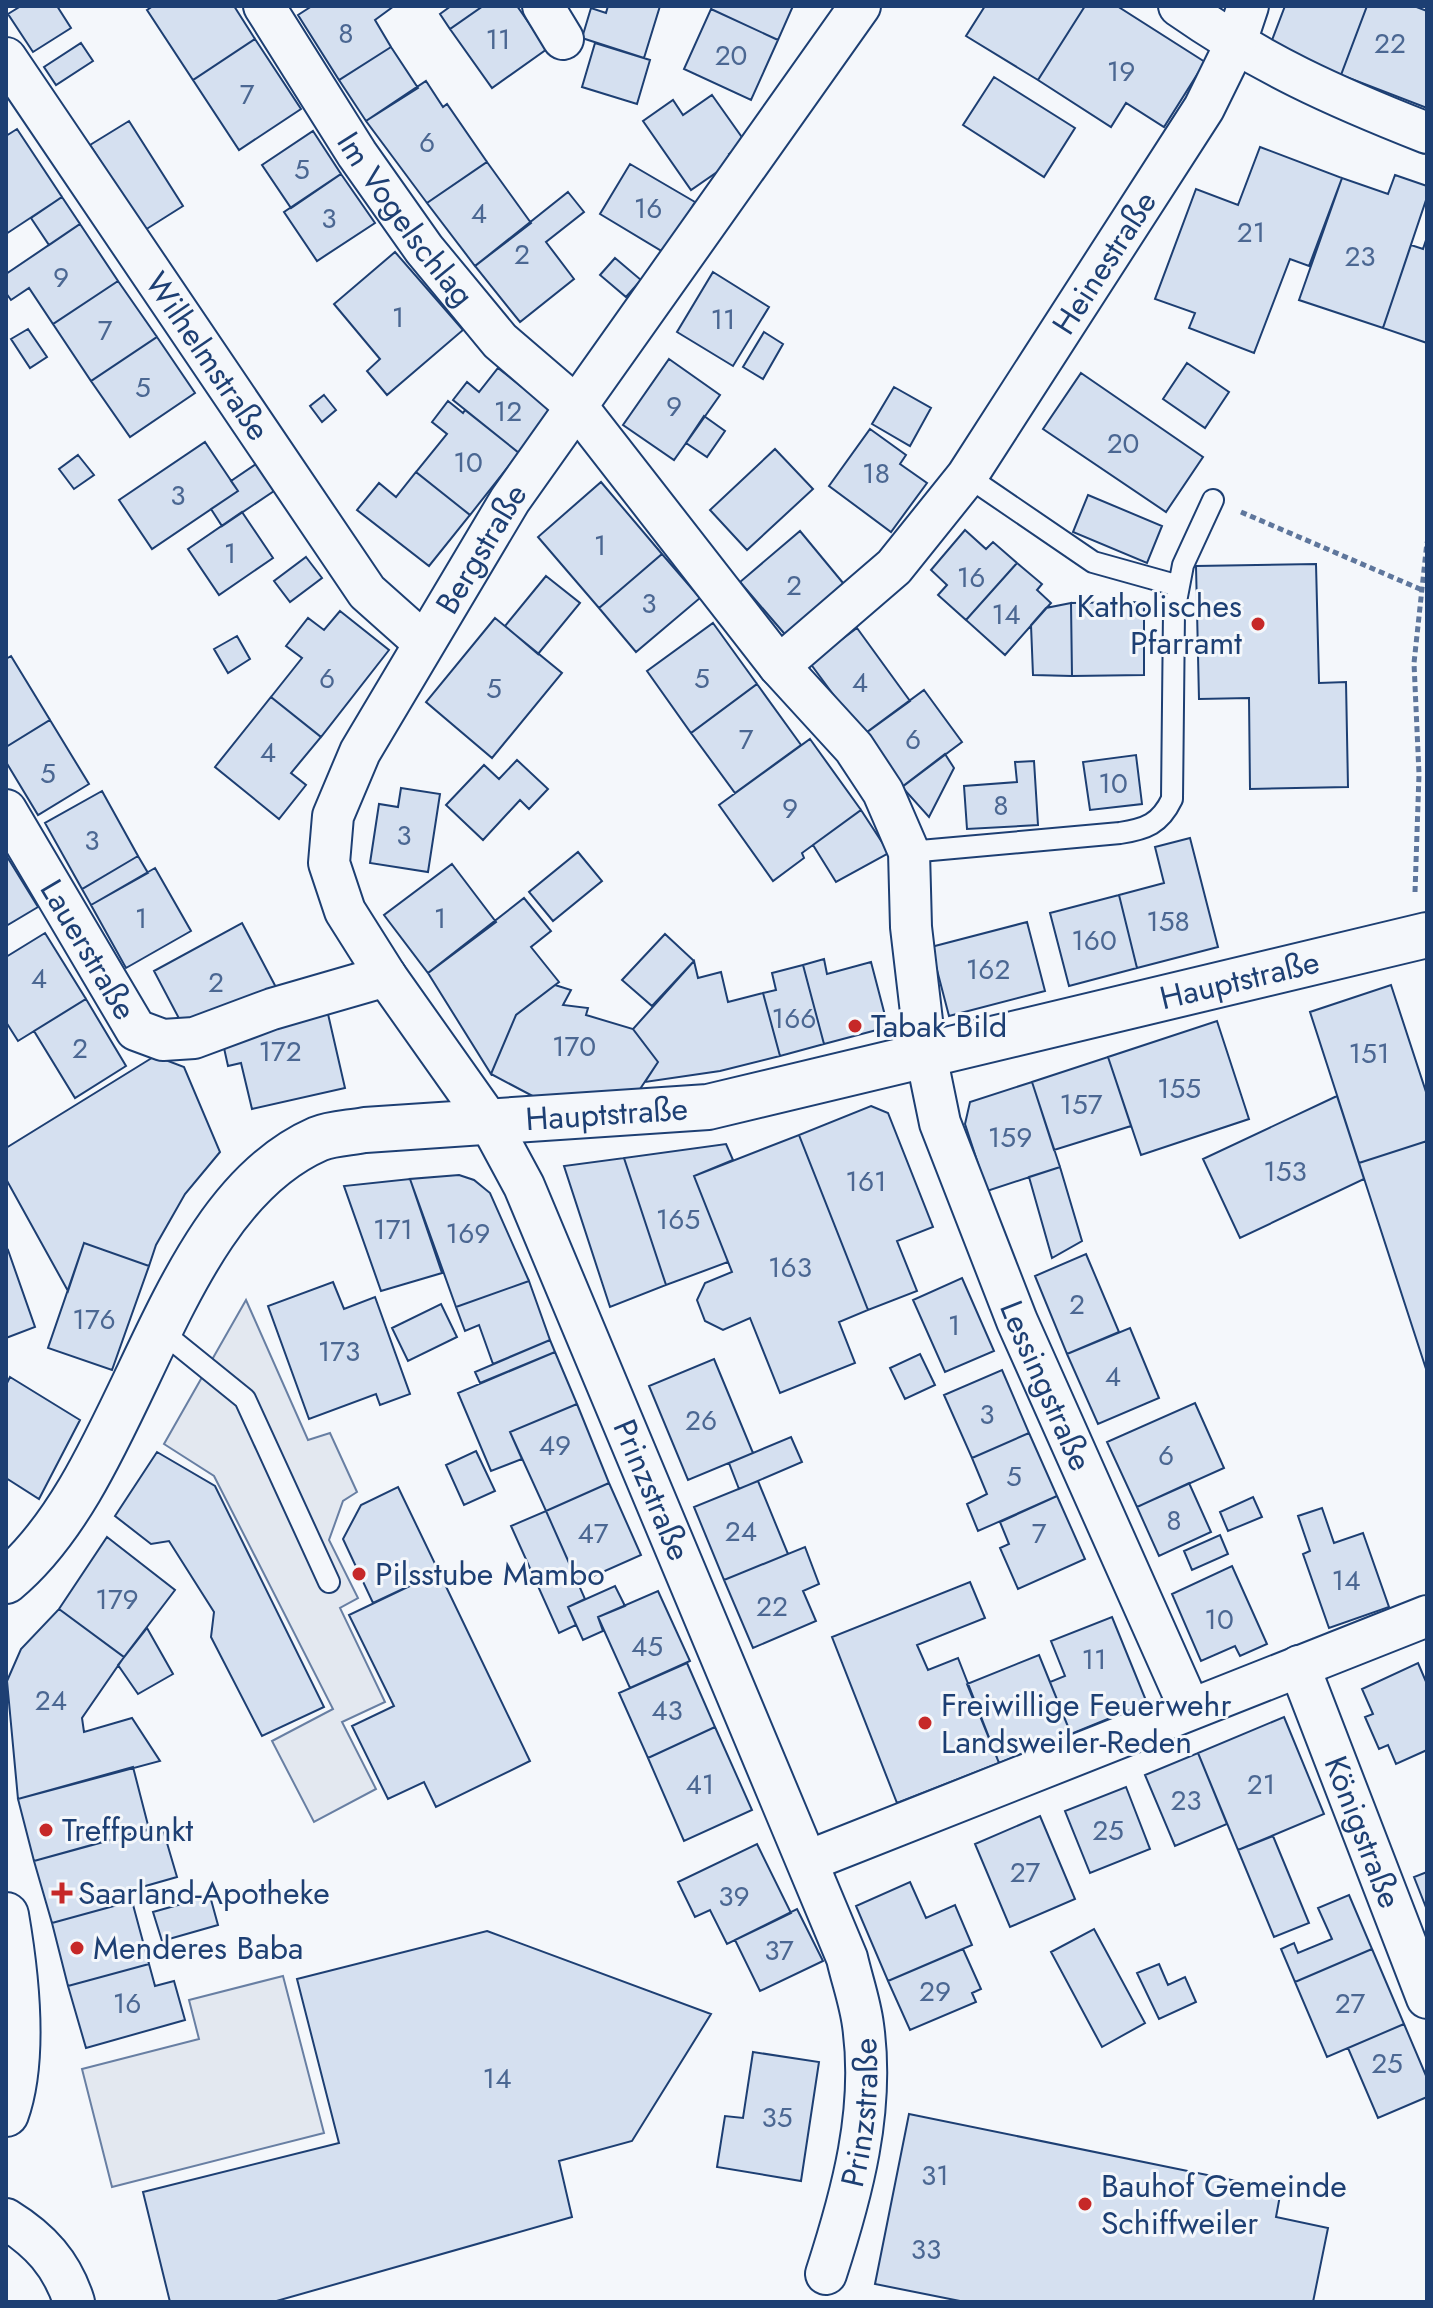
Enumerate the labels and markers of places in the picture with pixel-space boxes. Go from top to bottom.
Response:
place label: Katholisches Pfarramt [1077,583,1242,666]
marker: Katholisches Pfarramt [1249,615,1267,633]
place label: Tabak Bild [871,1003,1007,1049]
marker: Tabak Bild [846,1017,864,1035]
place label: Pilsstube Mambo [375,1551,605,1597]
marker: Pilsstube Mambo [350,1565,368,1583]
place label: Freiwillige Feuerwehr Landsweiler-Reden [941,1682,1231,1765]
marker: Freiwillige Feuerwehr Landsweiler-Reden [916,1714,934,1732]
place label: Treffpunkt [62,1807,194,1853]
marker: Treffpunkt [37,1821,55,1839]
place label: Saarland-Apotheke [78,1870,330,1916]
marker: Saarland-Apotheke [53,1884,71,1902]
place label: Menderes Baba [93,1925,303,1971]
marker: Menderes Baba [68,1939,86,1957]
place label: Bauhof Gemeinde Schiffweiler [1101,2163,1347,2246]
marker: Bauhof Gemeinde Schiffweiler [1076,2195,1094,2213]

